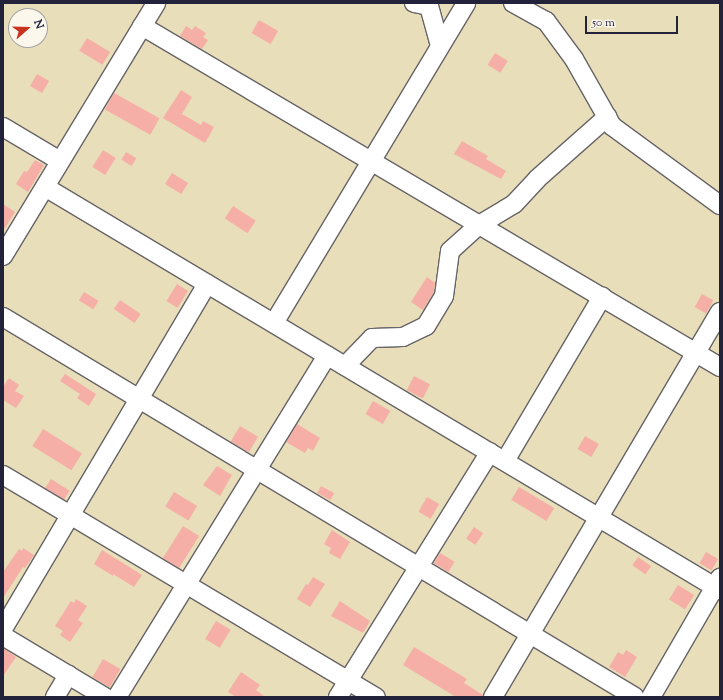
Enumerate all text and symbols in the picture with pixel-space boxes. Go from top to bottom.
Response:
north arrow [8,8,48,48]
scale bar [587,8,680,34]
text: 50 m [592,14,615,32]
text: N [29,17,47,31]

